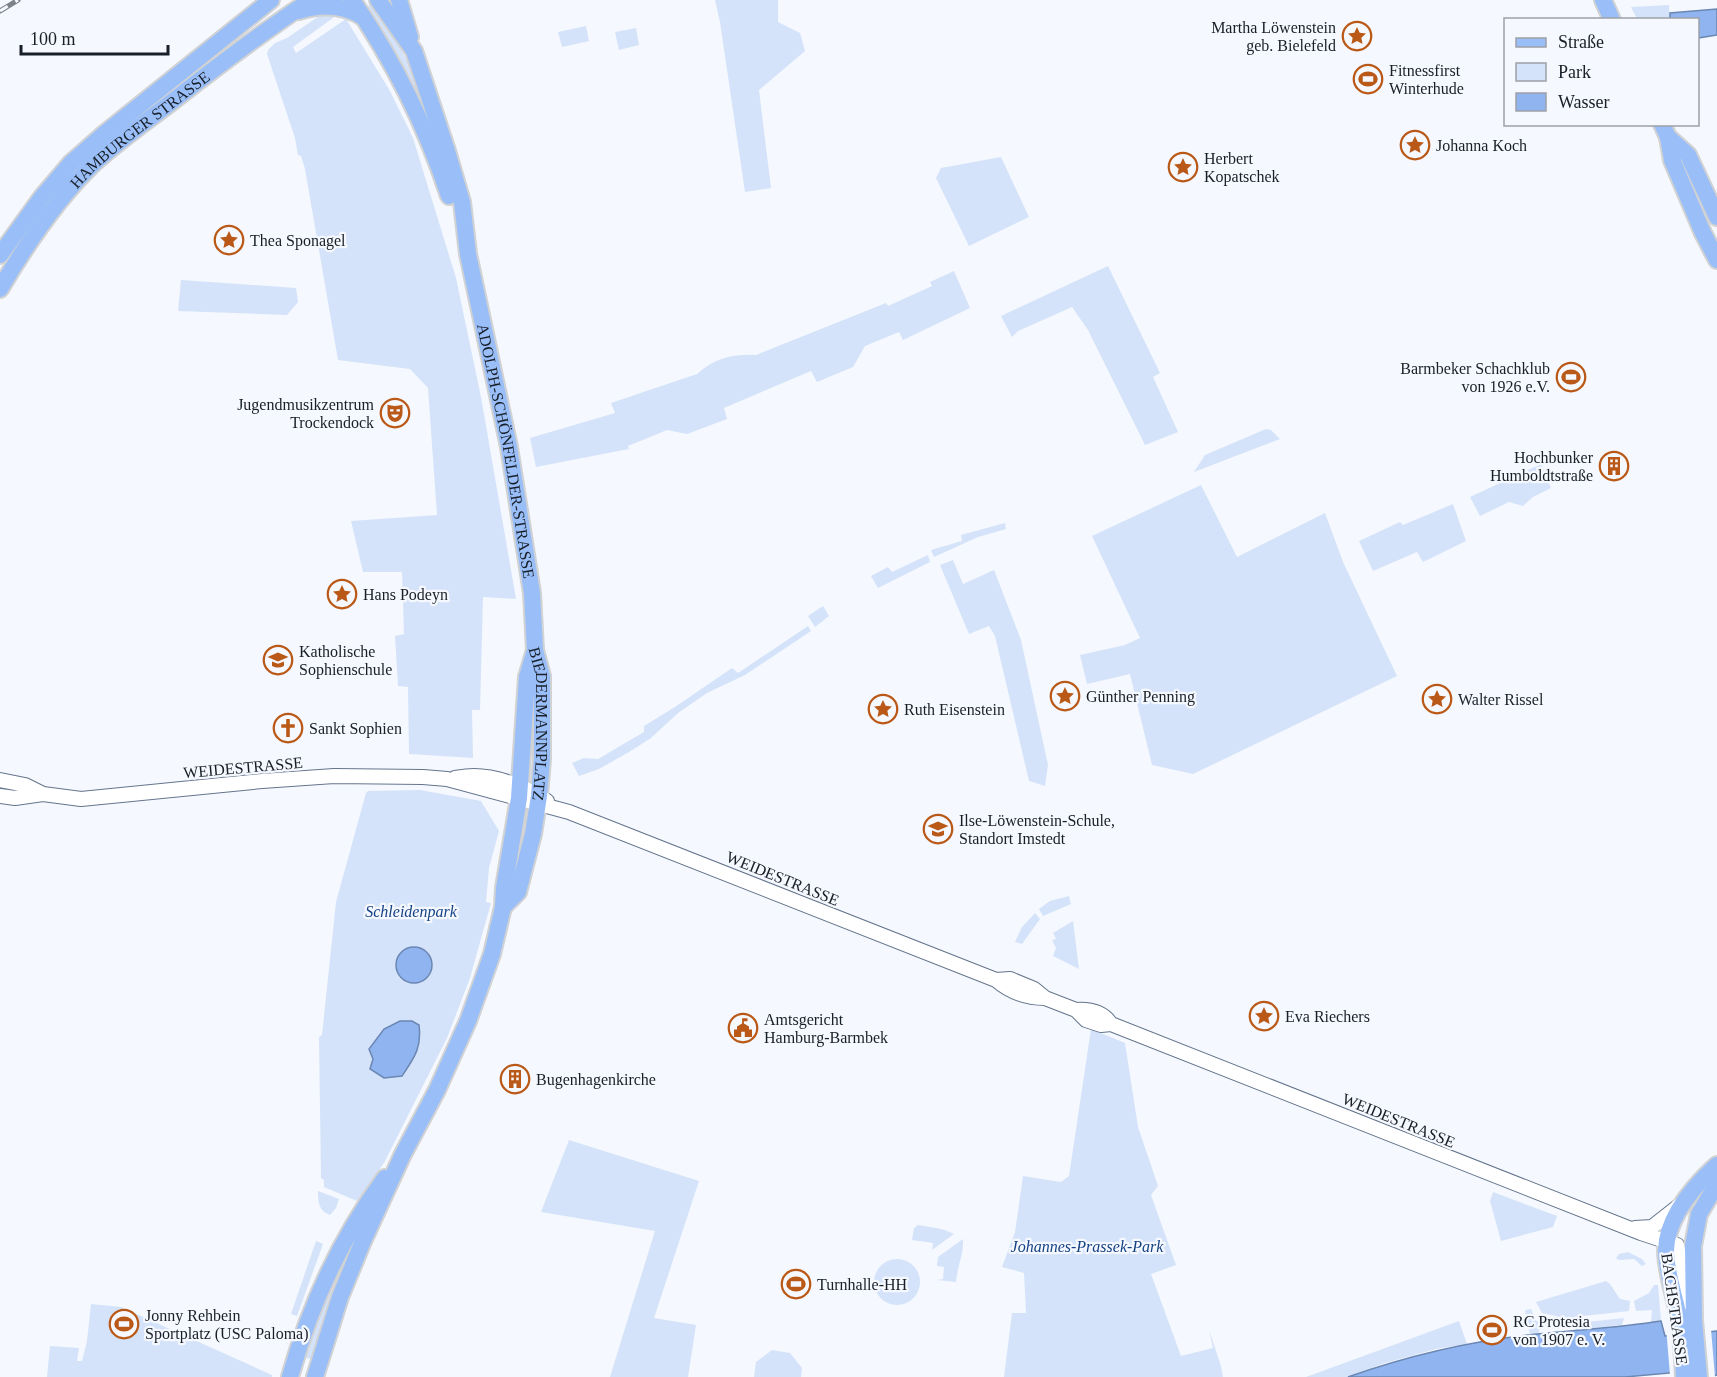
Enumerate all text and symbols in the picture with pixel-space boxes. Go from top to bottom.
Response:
scale bar [21,18,168,56]
legend [1504,18,1699,126]
place label: Martha Löwenstein geb. Bielefeld [1211,19,1336,55]
place icon: Martha Löwenstein geb. Bielefeld [1341,20,1373,52]
text: 100 m [30,29,76,49]
text: Straße [1558,32,1604,52]
place label: Fitnessfirst Winterhude [1389,62,1464,97]
text: Park [1558,62,1591,82]
sports icon: Fitnessfirst Winterhude [1352,63,1384,95]
street label: HAMBURGER STRASSE [67,68,213,191]
text: Wasser [1558,92,1610,112]
place icon: Johanna Koch [1399,129,1431,161]
place label: Johanna Koch [1436,137,1527,154]
place label: Herbert Kopatschek [1204,150,1280,186]
place icon: Herbert Kopatschek [1167,151,1199,183]
place icon: Thea Sponagel [213,224,245,256]
place label: Thea Sponagel [250,232,346,250]
street label: ADOLPH-SCHÖNFELDER-STRASSE [474,322,538,580]
place label: Barmbeker Schachklub von 1926 e.V. [1400,360,1550,395]
sports icon: Barmbeker Schachklub von 1926 e.V. [1555,361,1587,393]
place label: Jugendmusikzentrum Trockendock [237,396,375,431]
theatre icon: Jugendmusikzentrum Trockendock [379,397,411,429]
place label: Hochbunker Humboldtstraße [1490,449,1594,484]
building icon: Hochbunker Humboldtstraße [1598,450,1630,482]
place icon: Hans Podeyn [326,578,358,610]
place label: Hans Podeyn [363,586,448,604]
place label: Katholische Sophienschule [299,643,392,679]
school or university icon: Katholische Sophienschule [262,644,294,676]
street label: BIEDERMANNPLATZ [526,645,550,802]
place icon: Günther Penning [1049,680,1081,712]
place icon: Walter Rissel [1421,683,1453,715]
place label: Günther Penning [1086,688,1195,706]
place label: Walter Rissel [1458,691,1544,708]
place icon: Ruth Eisenstein [867,693,899,725]
place label: Ruth Eisenstein [904,701,1005,718]
church icon: Sankt Sophien [272,712,304,744]
place label: Sankt Sophien [309,720,402,738]
street label: WEIDESTRASSE [183,754,304,781]
place label: Ilse-Löwenstein-Schule, Standort Imstedt [959,812,1115,847]
school or university icon: Ilse-Löwenstein-Schule, Standort Imstedt [922,813,954,845]
street label: WEIDESTRASSE [724,848,842,909]
park label: Schleidenpark [365,903,458,921]
place icon: Eva Riechers [1248,1000,1280,1032]
place label: Eva Riechers [1285,1008,1370,1025]
place label: Amtsgericht Hamburg-Barmbek [764,1011,888,1047]
public building icon: Amtsgericht Hamburg-Barmbek [727,1012,759,1044]
building icon: Bugenhagenkirche [499,1063,531,1095]
place label: Bugenhagenkirche [536,1071,656,1089]
street label: WEIDESTRASSE [1340,1090,1458,1151]
park label: Johannes-Prassek-Park [1011,1238,1164,1255]
street label: BACHSTRASSE [1658,1252,1691,1366]
sports icon: Turnhalle-HH [780,1268,812,1300]
place label: Turnhalle-HH [817,1276,908,1293]
place label: Jonny Rehbein Sportplatz (USC Paloma) [145,1307,309,1343]
sports icon: Jonny Rehbein Sportplatz (USC Paloma) [108,1308,140,1340]
place label: RC Protesia von 1907 e. V. [1513,1313,1605,1348]
sports icon: RC Protesia von 1907 e. V. [1476,1314,1508,1346]

